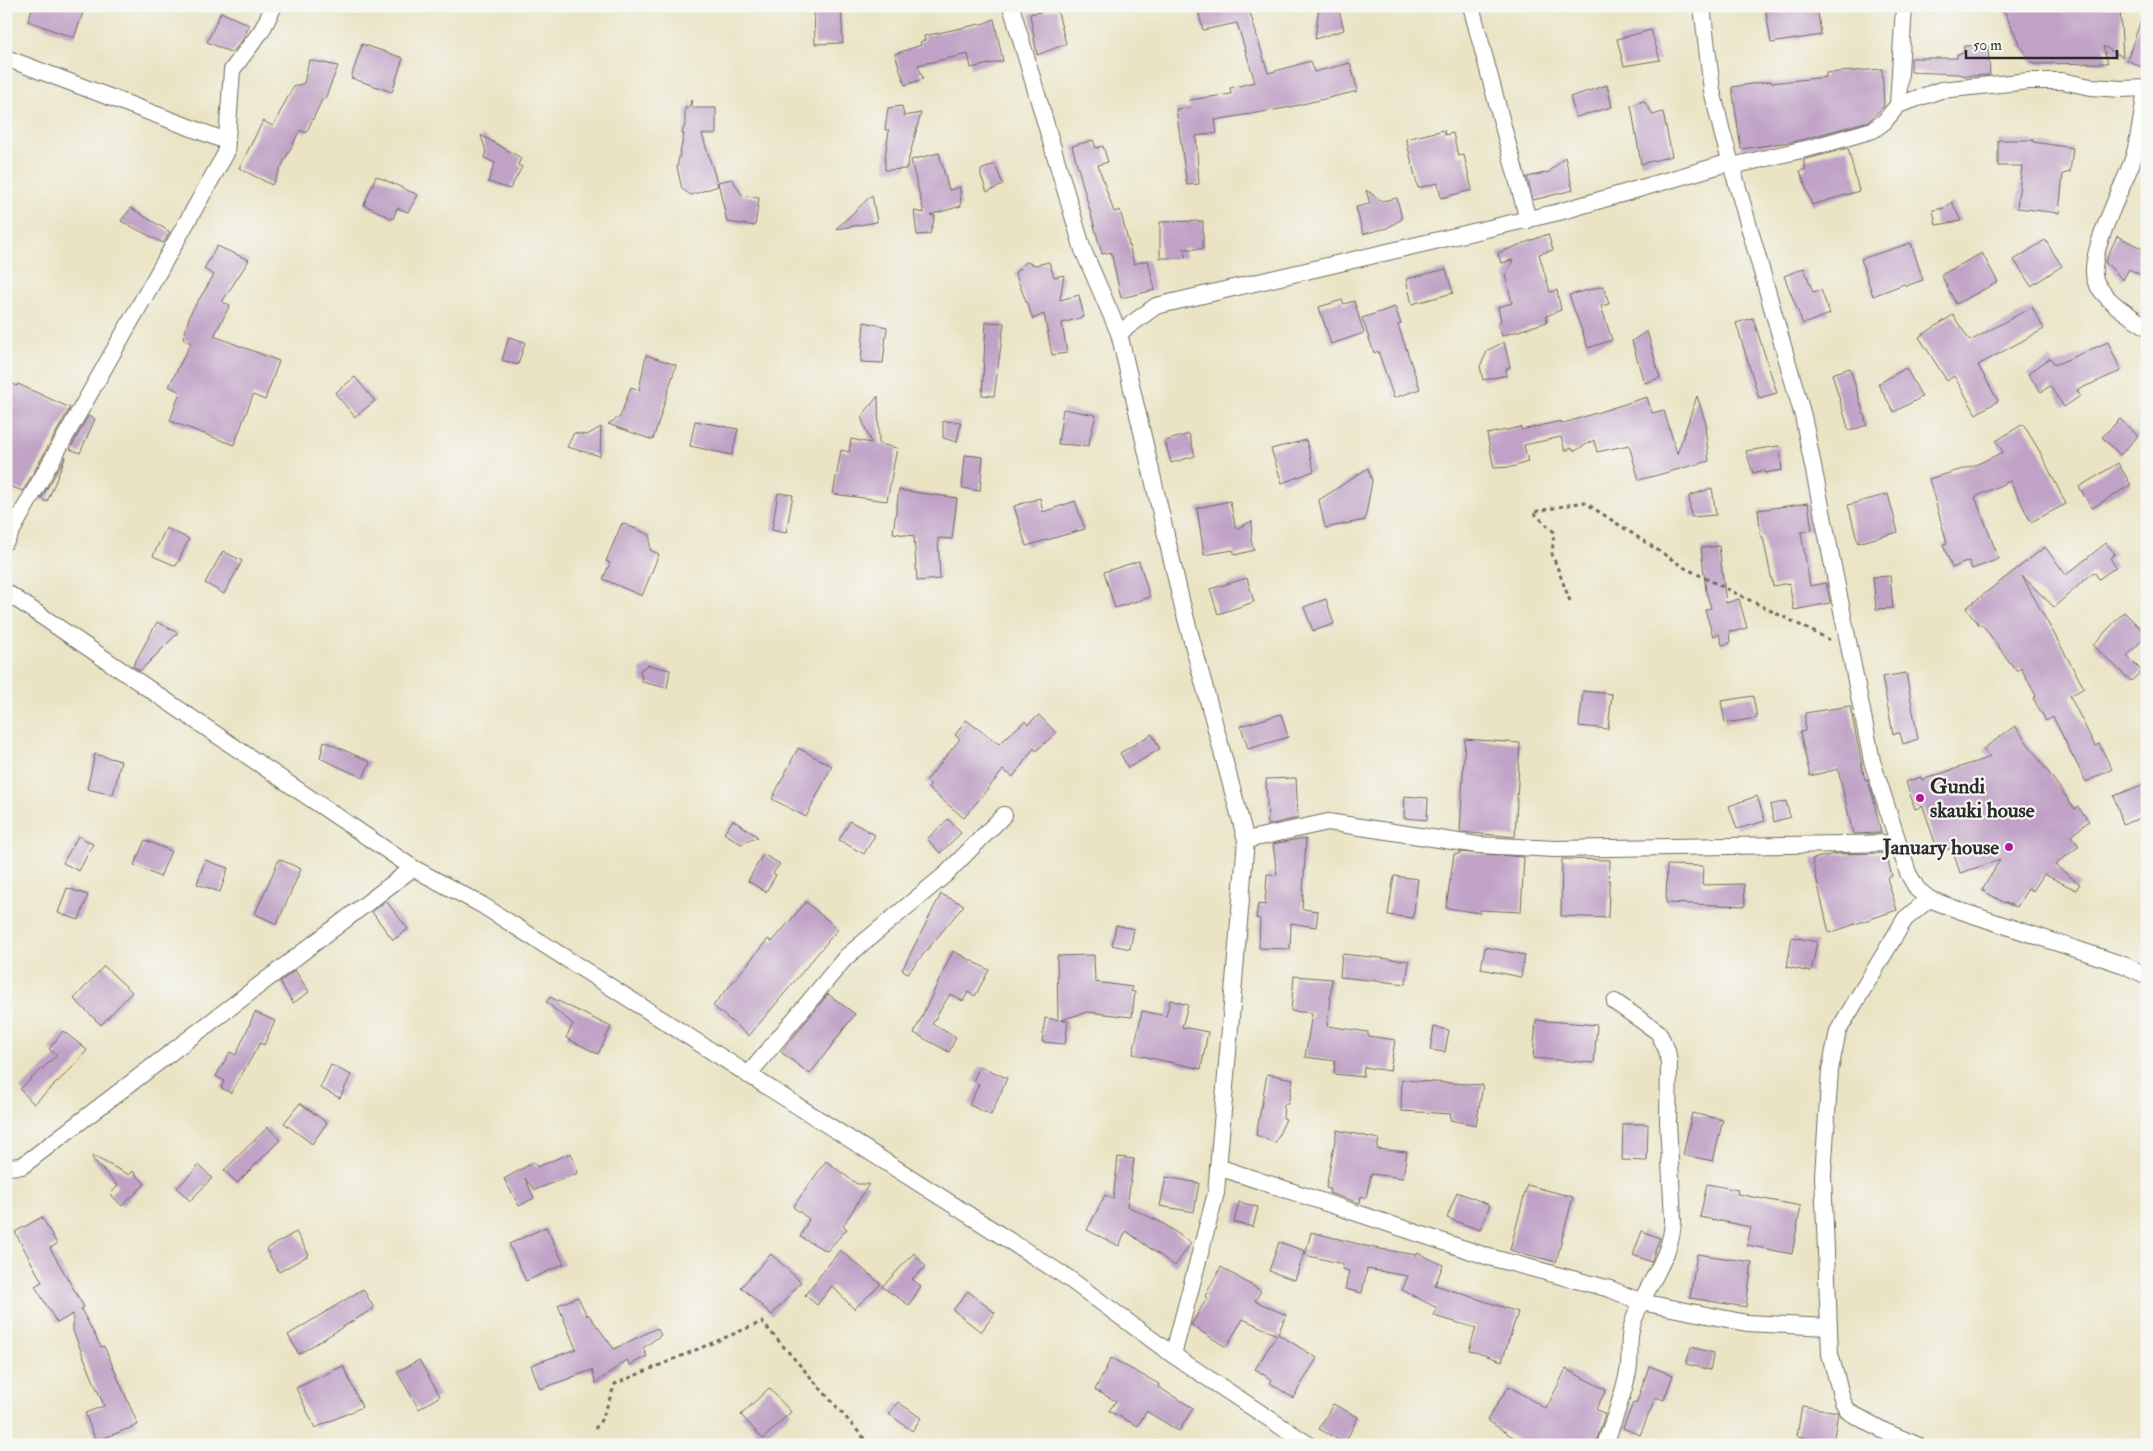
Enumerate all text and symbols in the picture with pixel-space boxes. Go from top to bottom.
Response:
scale bar [1966,28,2117,60]
text: 50 m [1973,36,2002,55]
place label: Gundi skauki house [1930,773,2035,824]
marker: Gundi skauki house [1914,792,1926,804]
place label: January house [1882,834,1999,861]
marker: January house [2003,841,2015,853]

